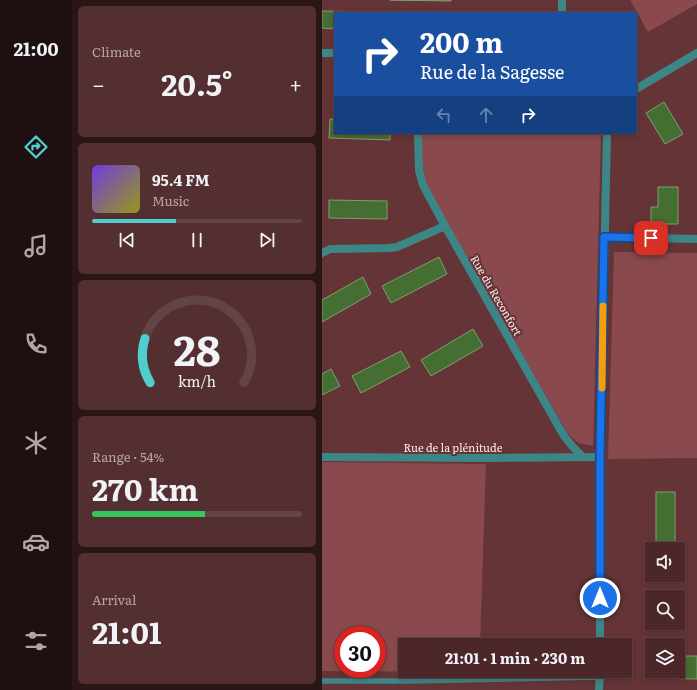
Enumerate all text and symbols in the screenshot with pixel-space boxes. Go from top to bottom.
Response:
text: 200 m [420,20,503,62]
icon: right [354,28,406,80]
text: 21:00 [13,35,59,62]
text: Climate [92,42,141,61]
text: Rue de la Sagesse [420,58,564,85]
text: 20.5° [161,61,233,105]
text: − [92,67,105,100]
text: + [289,67,302,100]
icon: left [433,104,455,126]
icon: ahead [475,104,497,126]
icon: right [517,104,539,126]
icon: directions [22,133,50,161]
text: 95.4 FM [152,168,210,191]
text: Music [152,191,189,210]
pin [634,221,668,255]
icon: arrive [640,227,662,249]
icon: previous [116,229,138,251]
icon: pause [186,229,208,251]
icon: next [256,229,278,251]
icon: music [22,232,50,260]
street label: Rue du Reconfort [467,252,527,339]
text: 28 [174,317,220,379]
icon: phone [22,330,50,358]
text: km/h [178,370,217,391]
icon: climate [22,429,50,457]
street label: Rue de la plénitude [404,439,503,455]
text: Range · 54% [92,447,164,466]
text: 270 km [92,466,199,510]
icon: car [22,528,50,556]
map controls [645,542,685,678]
button: sound [645,542,685,582]
position arrow [579,577,621,619]
text: Arrival [92,590,136,609]
button: search [645,590,685,630]
text: 21:01 [92,609,161,653]
speed limit sign: 30 [334,626,386,678]
icon: filters [22,627,50,655]
button: layers [645,638,685,678]
text: 21:01 · 1 min · 230 m [445,646,585,669]

